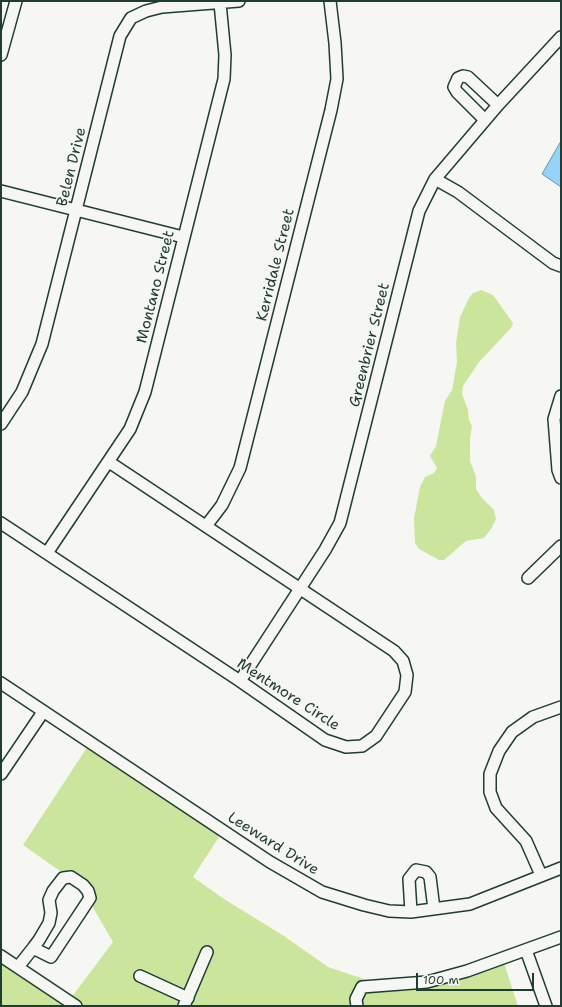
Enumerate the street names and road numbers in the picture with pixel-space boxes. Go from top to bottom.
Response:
street label: Belen Drive [53,126,91,208]
street label: Kerridale Street [253,207,299,323]
street label: Montano Street [133,229,179,345]
street label: Greenbrier Street [346,281,394,409]
street label: Mentmore Circle [233,655,343,735]
street label: Leeward Drive [224,809,322,879]

